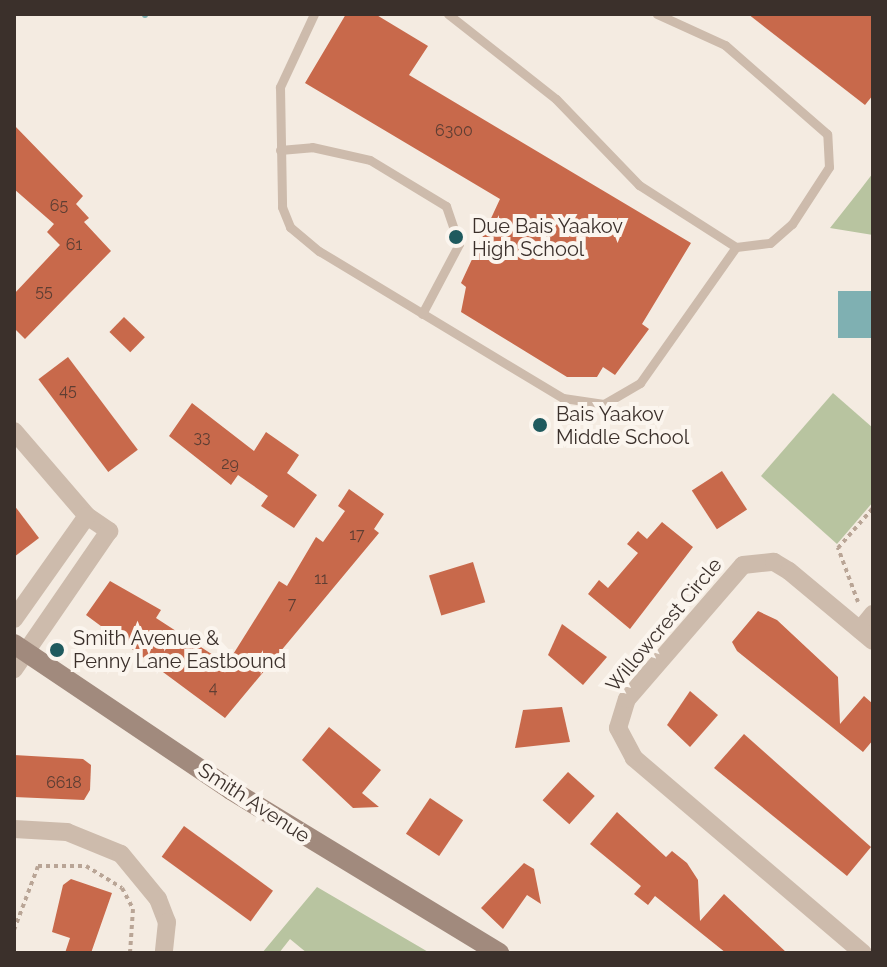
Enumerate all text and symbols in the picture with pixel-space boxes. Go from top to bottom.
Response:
house number: 6300 [435,121,473,141]
house number: 65 [50,196,68,216]
place label: Due Bais Yaakov High School [472,214,624,261]
marker: Due Bais Yaakov High School [447,228,465,246]
house number: 61 [66,235,82,255]
house number: 55 [35,282,53,302]
house number: 45 [59,381,77,401]
place label: Bais Yaakov Middle School [556,402,689,449]
marker: Bais Yaakov Middle School [531,416,549,434]
house number: 33 [193,428,211,448]
house number: 29 [221,454,239,474]
house number: 17 [349,525,365,545]
street label: Willowcrest Circle [601,553,727,697]
house number: 11 [314,569,328,589]
house number: 7 [288,594,296,614]
place label: Smith Avenue & Penny Lane Eastbound [73,626,287,673]
marker: Smith Avenue & Penny Lane Eastbound [48,641,66,659]
house number: 4 [209,678,217,698]
street label: Smith Avenue [194,758,314,848]
house number: 6618 [46,773,82,793]

